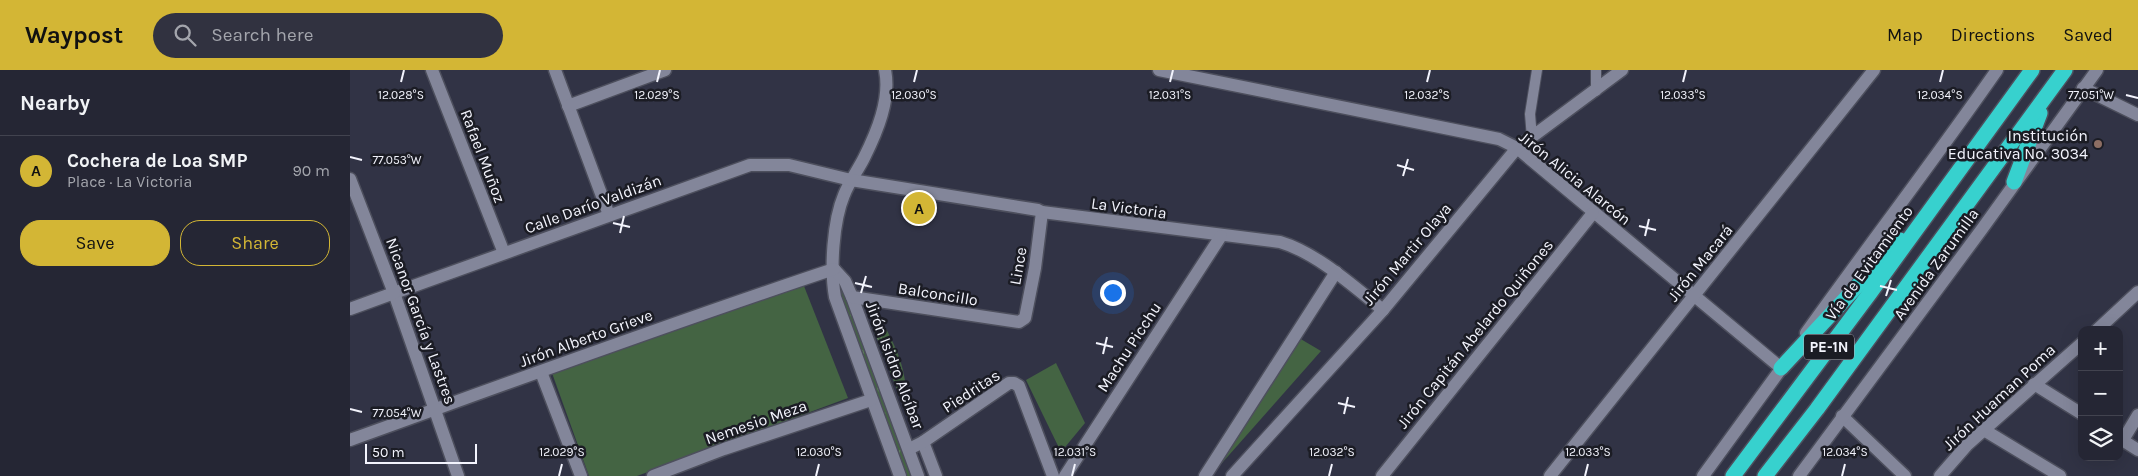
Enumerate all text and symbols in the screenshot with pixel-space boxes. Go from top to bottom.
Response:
search box [153,13,503,58]
text: Waypost [25,21,123,49]
icon: search [171,21,199,49]
text: Search here [211,24,313,46]
text: Map [1887,24,1923,46]
text: Directions [1951,24,2035,46]
text: Saved [2063,24,2113,46]
text: 12.028°S [378,88,424,102]
text: 12.029°S [634,88,680,102]
text: 12.030°S [891,88,937,102]
text: 12.031°S [1149,88,1191,102]
text: 12.032°S [1404,88,1450,102]
text: 12.033°S [1660,88,1706,102]
text: 12.034°S [1917,88,1963,102]
text: 77.051°W [2068,88,2114,102]
text: Nearby [20,91,90,115]
street label: Rafael Muñoz [456,107,510,205]
place label: Institución Educativa No. 3034 [1948,126,2088,163]
street label: Jirón Alicia Alarcón [1515,127,1635,229]
marker: Institución Educativa No. 3034 [2092,138,2104,150]
text: Cochera de Loa SMP [67,150,248,172]
text: 77.053°W [372,153,422,167]
text: A [31,161,41,180]
text: 90 m [292,161,330,180]
street label: Calle Darío Valdizán [522,170,664,238]
text: Place · La Victoria [67,172,192,191]
pin: A [903,189,935,227]
street label: La Victoria [1090,193,1168,223]
street label: Jirón Martir Olaya [1359,199,1455,309]
street label: Vía de Evitamiento [1821,202,1917,324]
street label: Avenida Zarumilla [1889,205,1983,323]
button: Save [20,220,170,266]
button: Share [180,220,330,266]
street label: Jirón Macará [1663,221,1737,305]
street label: Nicanor García y Lastres [382,235,460,407]
street label: Jirón Capitán Abelardo Quiñones [1393,236,1557,432]
street label: Lince [1005,245,1031,287]
street label: Balconcillo [897,278,979,310]
your location [1100,280,1126,306]
street label: Jirón Isidro Alcíbar [862,298,928,432]
street label: Machu Picchu [1093,299,1165,395]
street label: Jirón Alberto Grieve [517,305,655,371]
map controls [2078,326,2123,461]
button: + [2078,326,2123,371]
road number: PE-1N [1804,334,1854,360]
street label: Jirón Huaman Poma [1939,340,2059,454]
street label: Piedritas [939,365,1003,417]
button: − [2078,371,2123,416]
street label: Nemesio Meza [703,396,809,448]
text: 77.054°W [373,406,422,420]
button: layers [2078,416,2123,461]
scale bar [365,441,478,464]
text: 50 m [372,444,405,461]
text: 12.029°S [539,445,585,459]
text: 12.030°S [796,445,842,459]
text: 12.031°S [1054,445,1096,459]
text: 12.032°S [1309,445,1355,459]
text: 12.033°S [1565,445,1611,459]
text: 12.034°S [1822,445,1868,459]

